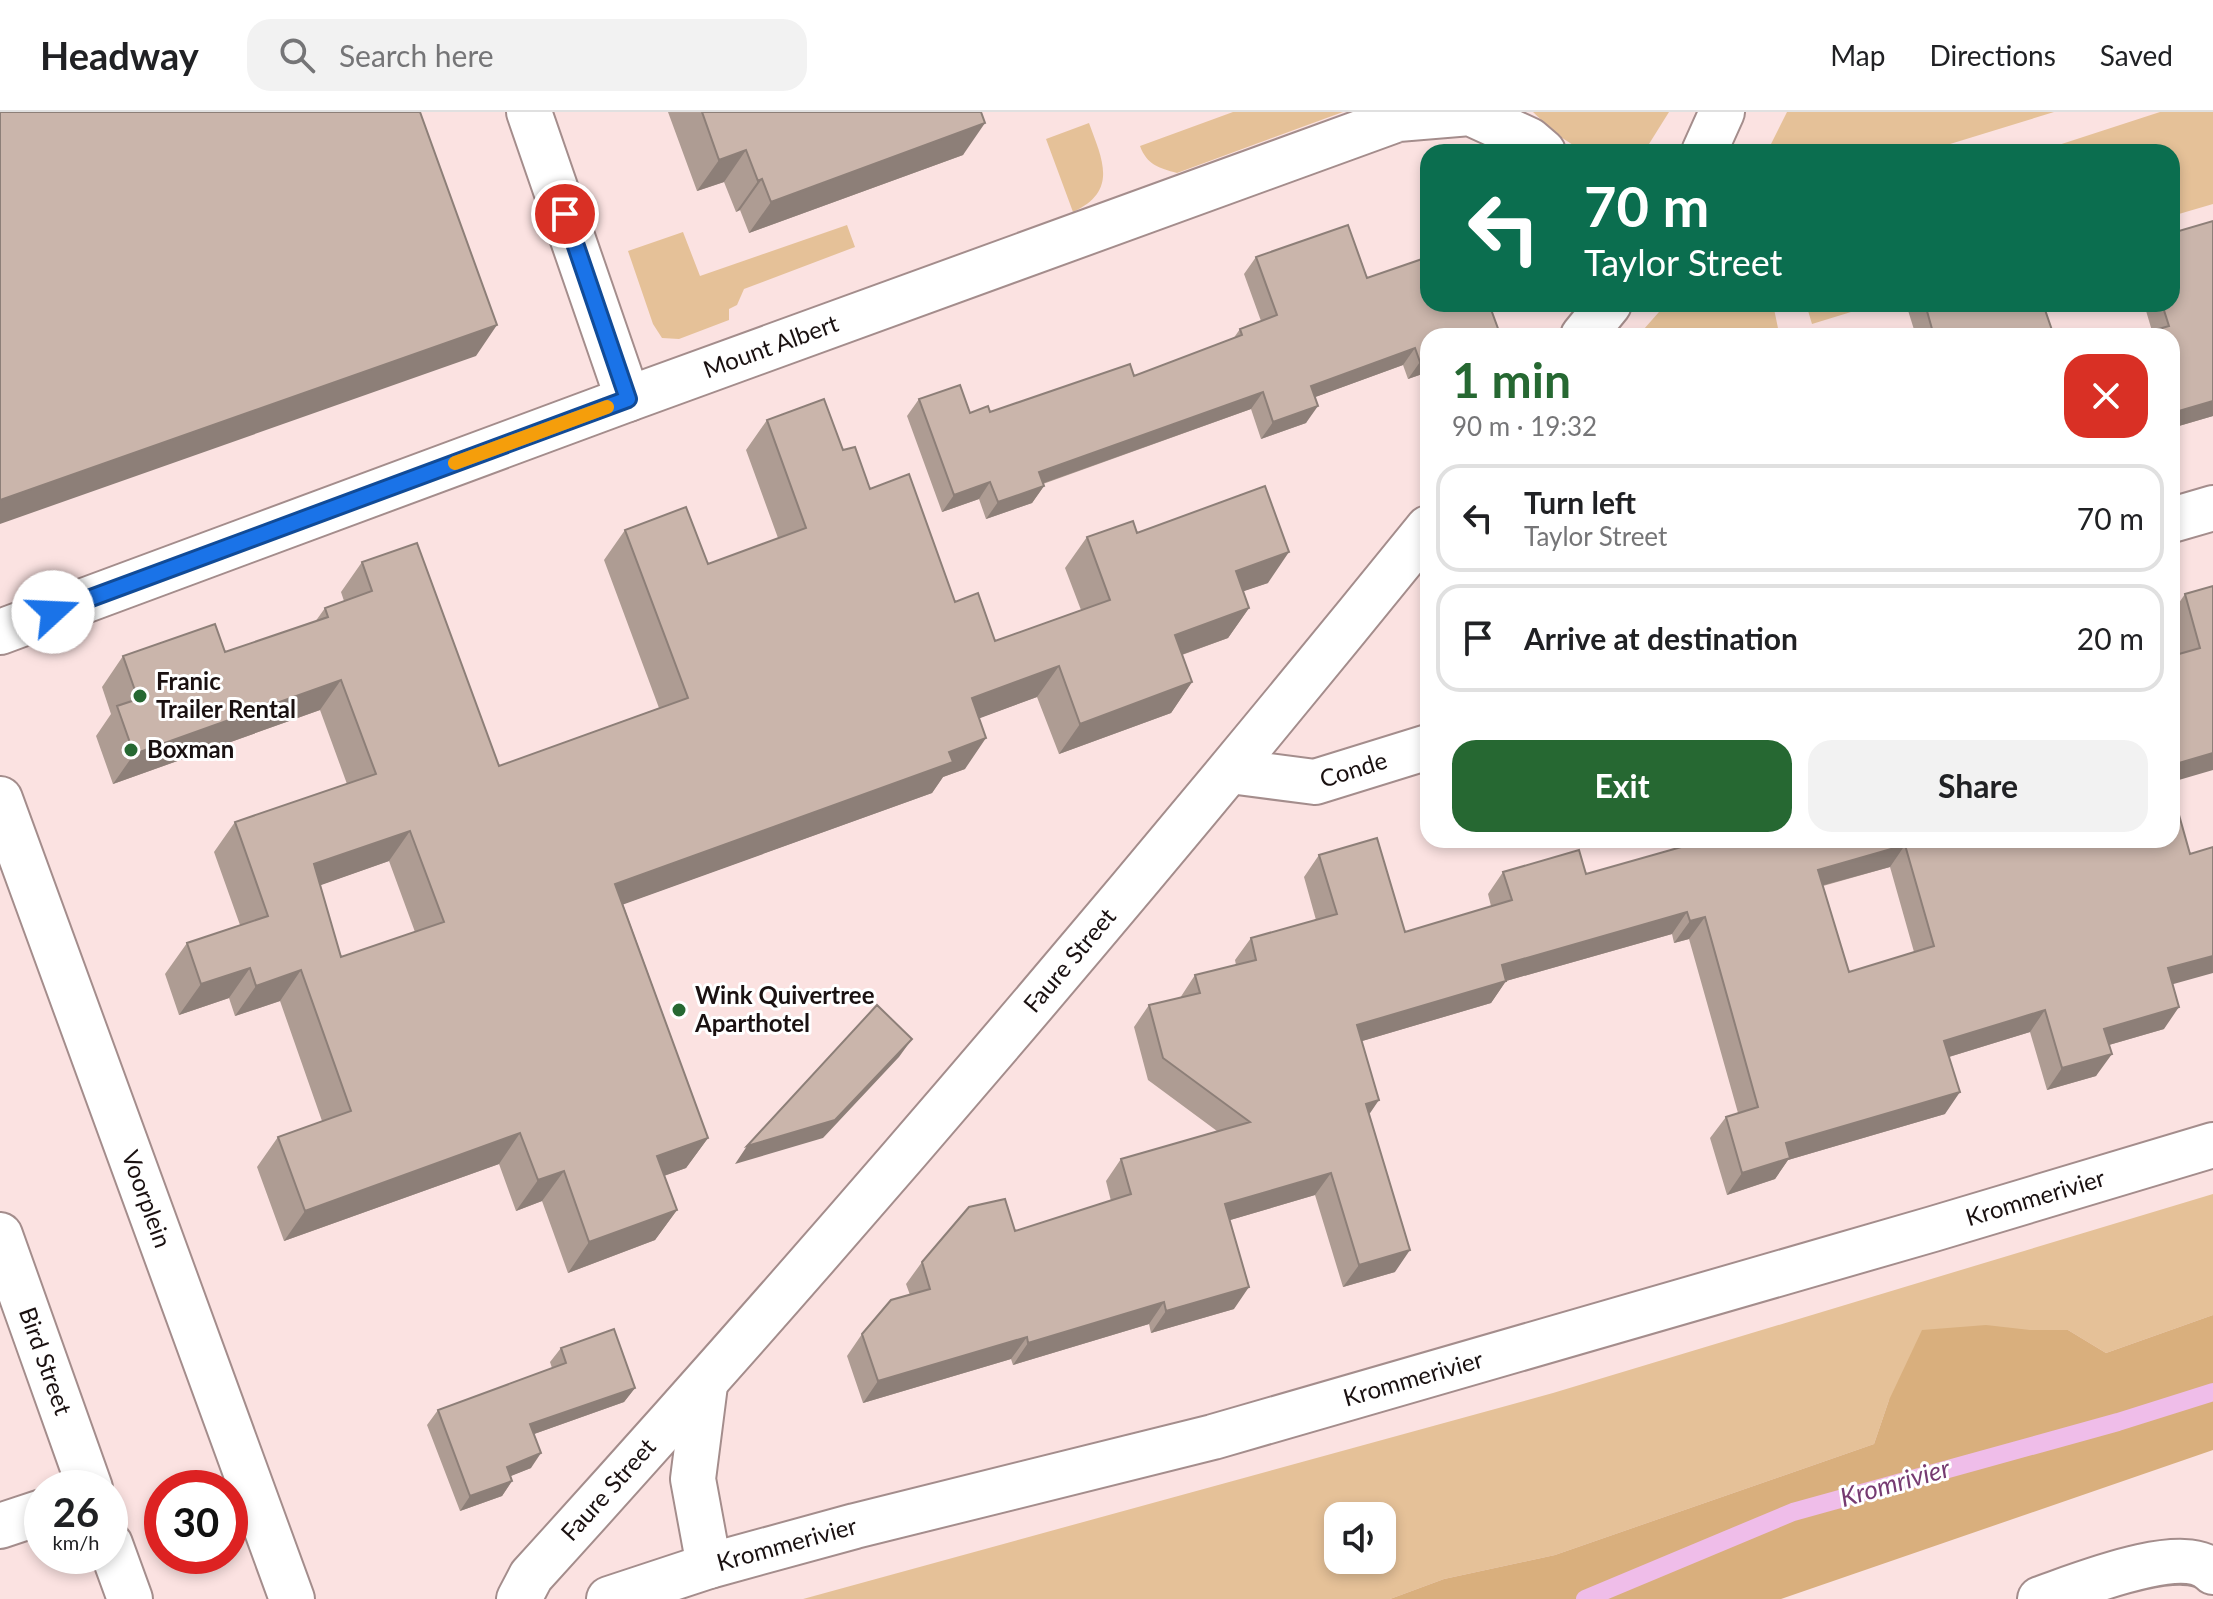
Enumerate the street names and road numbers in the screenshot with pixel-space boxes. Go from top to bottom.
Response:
street label: Mount Albert [699,308,842,383]
street label: Conde [1316,745,1390,793]
street label: Faure Street [1017,901,1121,1018]
street label: Voorplein [116,1146,178,1251]
street label: Krommerivier [1962,1162,2108,1231]
street label: Bird Street [14,1303,79,1419]
street label: Krommerivier [1340,1344,1486,1412]
street label: Faure Street [554,1431,661,1546]
street label: Krommerivier [713,1510,860,1576]

